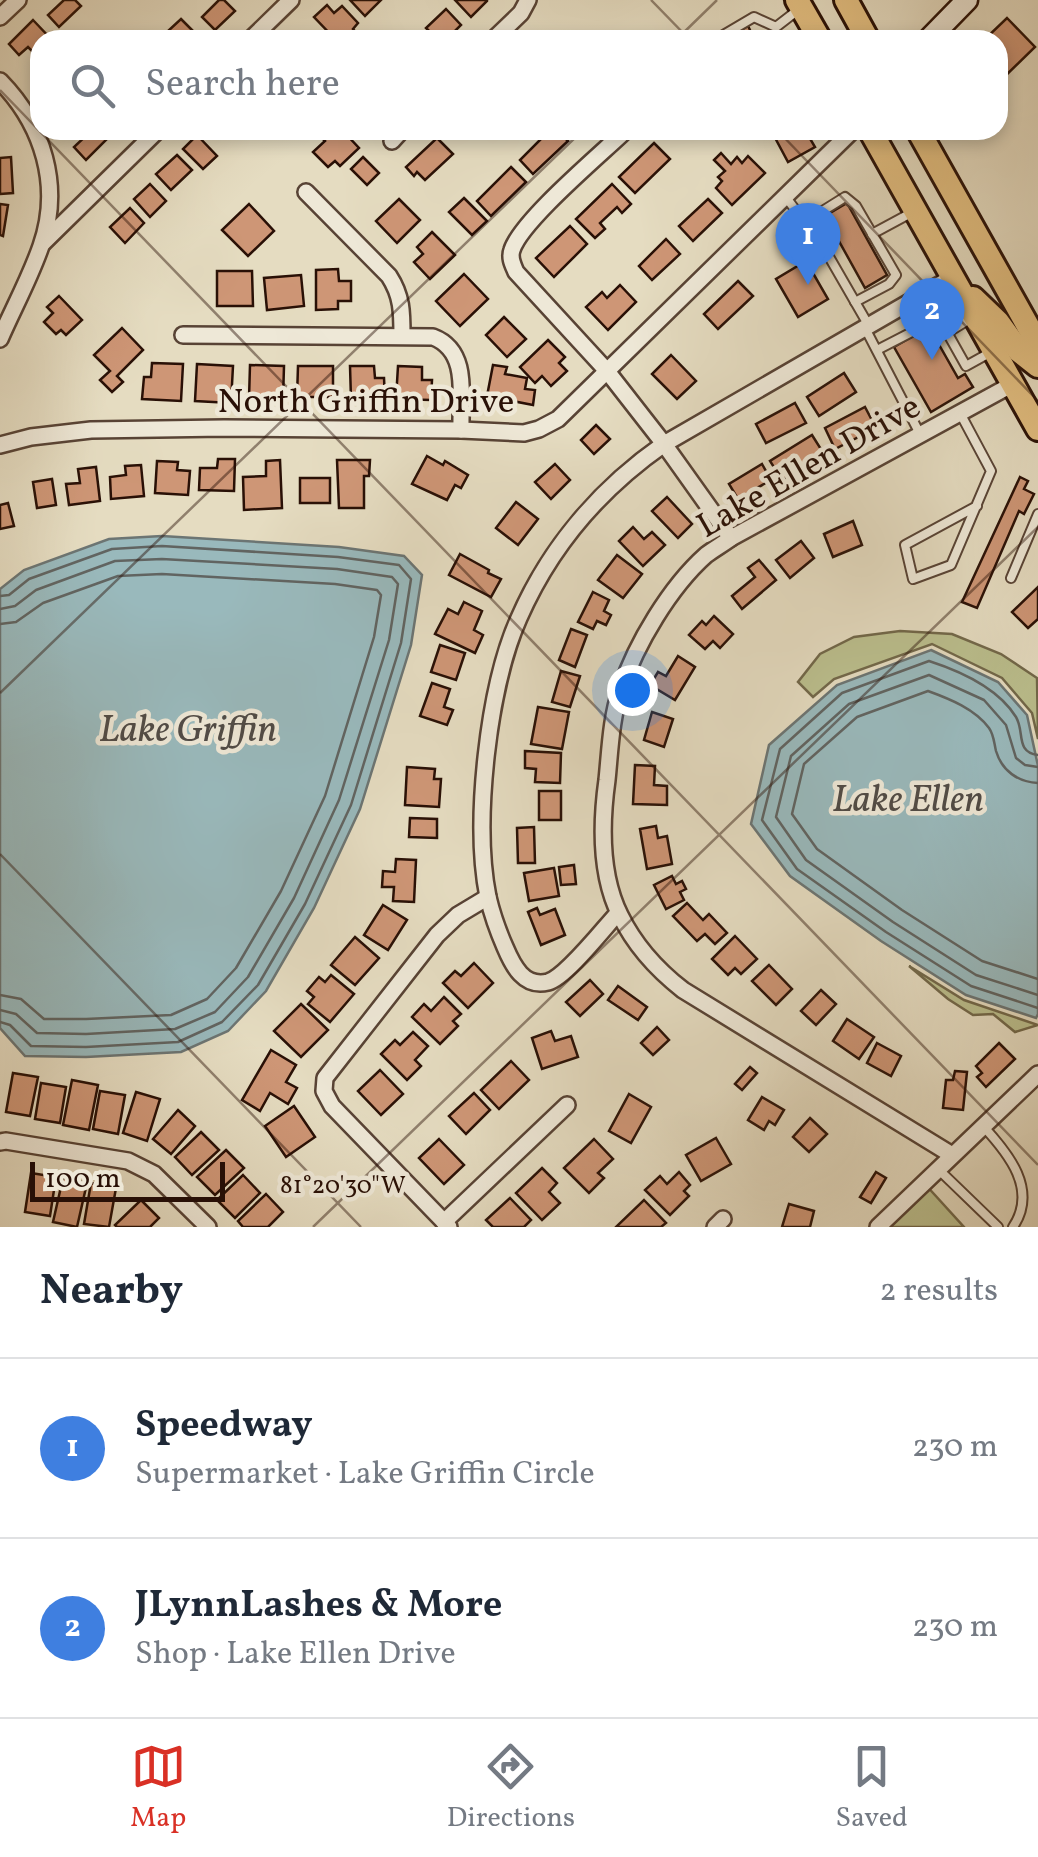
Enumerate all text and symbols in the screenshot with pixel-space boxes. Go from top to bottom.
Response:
search box [30,30,1008,140]
icon: search [65,58,120,113]
text: Search here [145,59,340,112]
pin: 1 [776,202,840,285]
pin: 2 [900,278,964,360]
street label: North Griffin Drive [218,379,514,427]
street label: Lake Ellen Drive [689,384,930,551]
your location [607,665,658,716]
water label: Lake Griffin [99,705,277,758]
water label: Lake Ellen [832,775,984,828]
scale bar [30,1157,225,1202]
text: 100 m [45,1160,120,1199]
text: 81°20'30"W [280,1169,406,1204]
text: Nearby [40,1263,183,1322]
text: 2 results [880,1270,998,1314]
text: Speedway [135,1400,313,1453]
text: 1 [66,1426,79,1470]
text: 230 m [912,1426,998,1470]
text: Supermarket · Lake Griffin Circle [135,1453,595,1497]
text: JLynnLashes & More [135,1580,502,1633]
text: 2 [64,1606,81,1650]
text: 230 m [912,1606,998,1650]
text: Shop · Lake Ellen Drive [135,1633,456,1677]
tab: Map [130,1739,186,1838]
tab: Directions [447,1739,575,1838]
tab: Saved [836,1739,908,1838]

